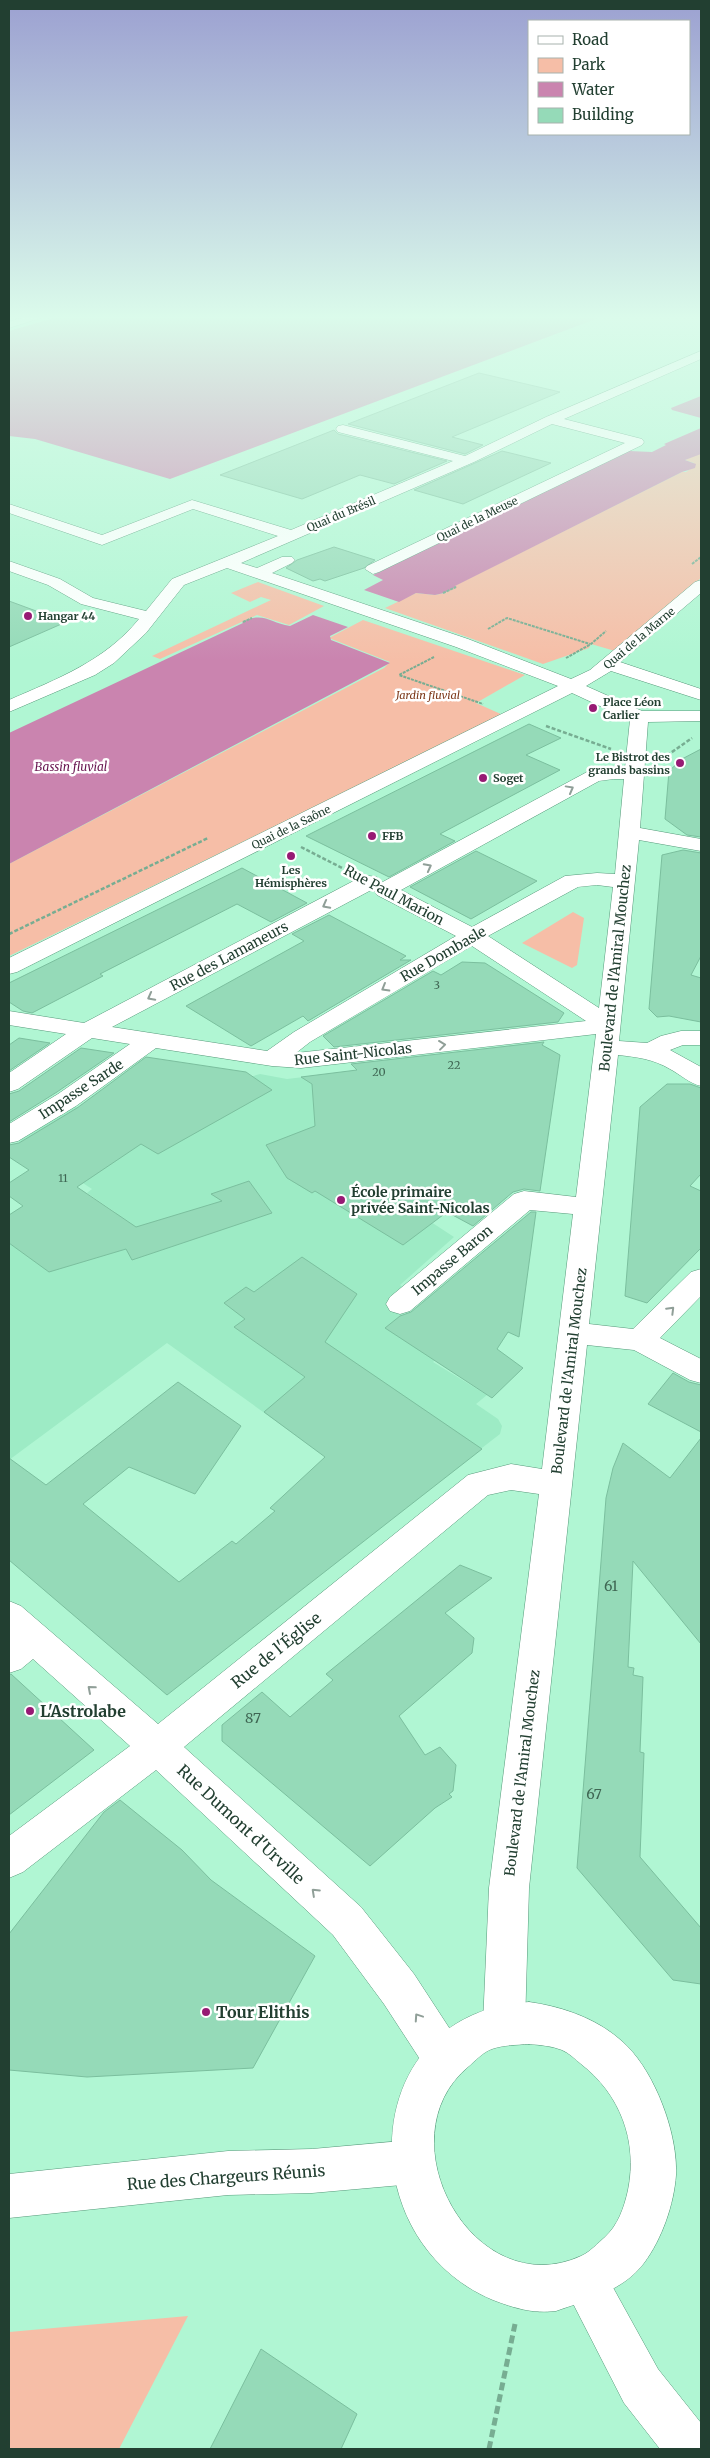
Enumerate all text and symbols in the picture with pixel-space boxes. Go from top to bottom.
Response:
legend [528,20,690,135]
text: Road [572,30,608,49]
text: Park [572,55,606,74]
text: Water [571,80,615,99]
text: Building [572,105,634,124]
street label: Quai du Brésil [304,493,378,535]
street label: Quai de la Meuse [434,493,520,545]
street label: Quai de la Marne [600,604,678,672]
place label: Hangar 44 [38,609,95,623]
marker: Hangar 44 [22,610,34,622]
park label: Jardin fluvial [395,688,460,702]
place label: Place Léon Carlier [603,695,662,722]
marker: Place Léon Carlier [587,702,599,714]
place label: Le Bistrot des grands bassins [588,750,670,777]
marker: Le Bistrot des grands bassins [674,757,686,769]
water label: Bassin fluvial [35,759,108,774]
place label: Soget [493,771,524,785]
marker: Soget [477,772,489,784]
one-way arrow [565,785,574,795]
street label: Quai de la Saône [249,802,333,852]
place label: FFB [382,829,404,843]
marker: FFB [366,830,378,842]
marker: Les Hémisphères [285,850,297,862]
street label: Rue Paul Marion [341,861,447,929]
place label: Les Hémisphères [255,863,327,890]
one-way arrow [422,863,431,873]
street label: Boulevard de l'Amiral Mouchez [595,863,635,1072]
one-way arrow [322,899,331,909]
street label: Rue des Lamaneurs [167,917,291,995]
street label: Rue Dombasle [397,922,489,986]
house number: 3 [434,978,440,992]
one-way arrow [381,981,390,991]
one-way arrow [148,991,157,1001]
street label: Rue Saint-Nicolas [293,1039,413,1069]
one-way arrow [438,1040,446,1051]
street label: Impasse Sarde [35,1055,127,1123]
house number: 22 [448,1058,460,1072]
house number: 20 [372,1065,386,1079]
house number: 11 [58,1171,68,1185]
place label: École primaire privée Saint-Nicolas [351,1183,490,1217]
marker: École primaire privée Saint-Nicolas [335,1194,347,1206]
street label: Impasse Baron [408,1221,496,1299]
street label: Boulevard de l'Amiral Mouchez [547,1266,591,1475]
one-way arrow [665,1307,674,1316]
house number: 61 [604,1577,618,1595]
street label: Rue de l'Église [227,1608,325,1692]
street label: Boulevard de l'Amiral Mouchez [500,1668,544,1877]
one-way arrow [87,1685,96,1694]
place label: L'Astrolabe [40,1701,126,1721]
marker: L'Astrolabe [24,1705,36,1717]
house number: 87 [245,1709,261,1727]
street label: Rue Dumont d'Urville [173,1760,309,1888]
house number: 67 [586,1785,602,1803]
one-way arrow [312,1889,321,1898]
place label: Tour Elithis [216,2002,310,2022]
marker: Tour Elithis [200,2006,212,2018]
one-way arrow [414,2013,424,2022]
street label: Rue des Chargeurs Réunis [126,2160,326,2194]

